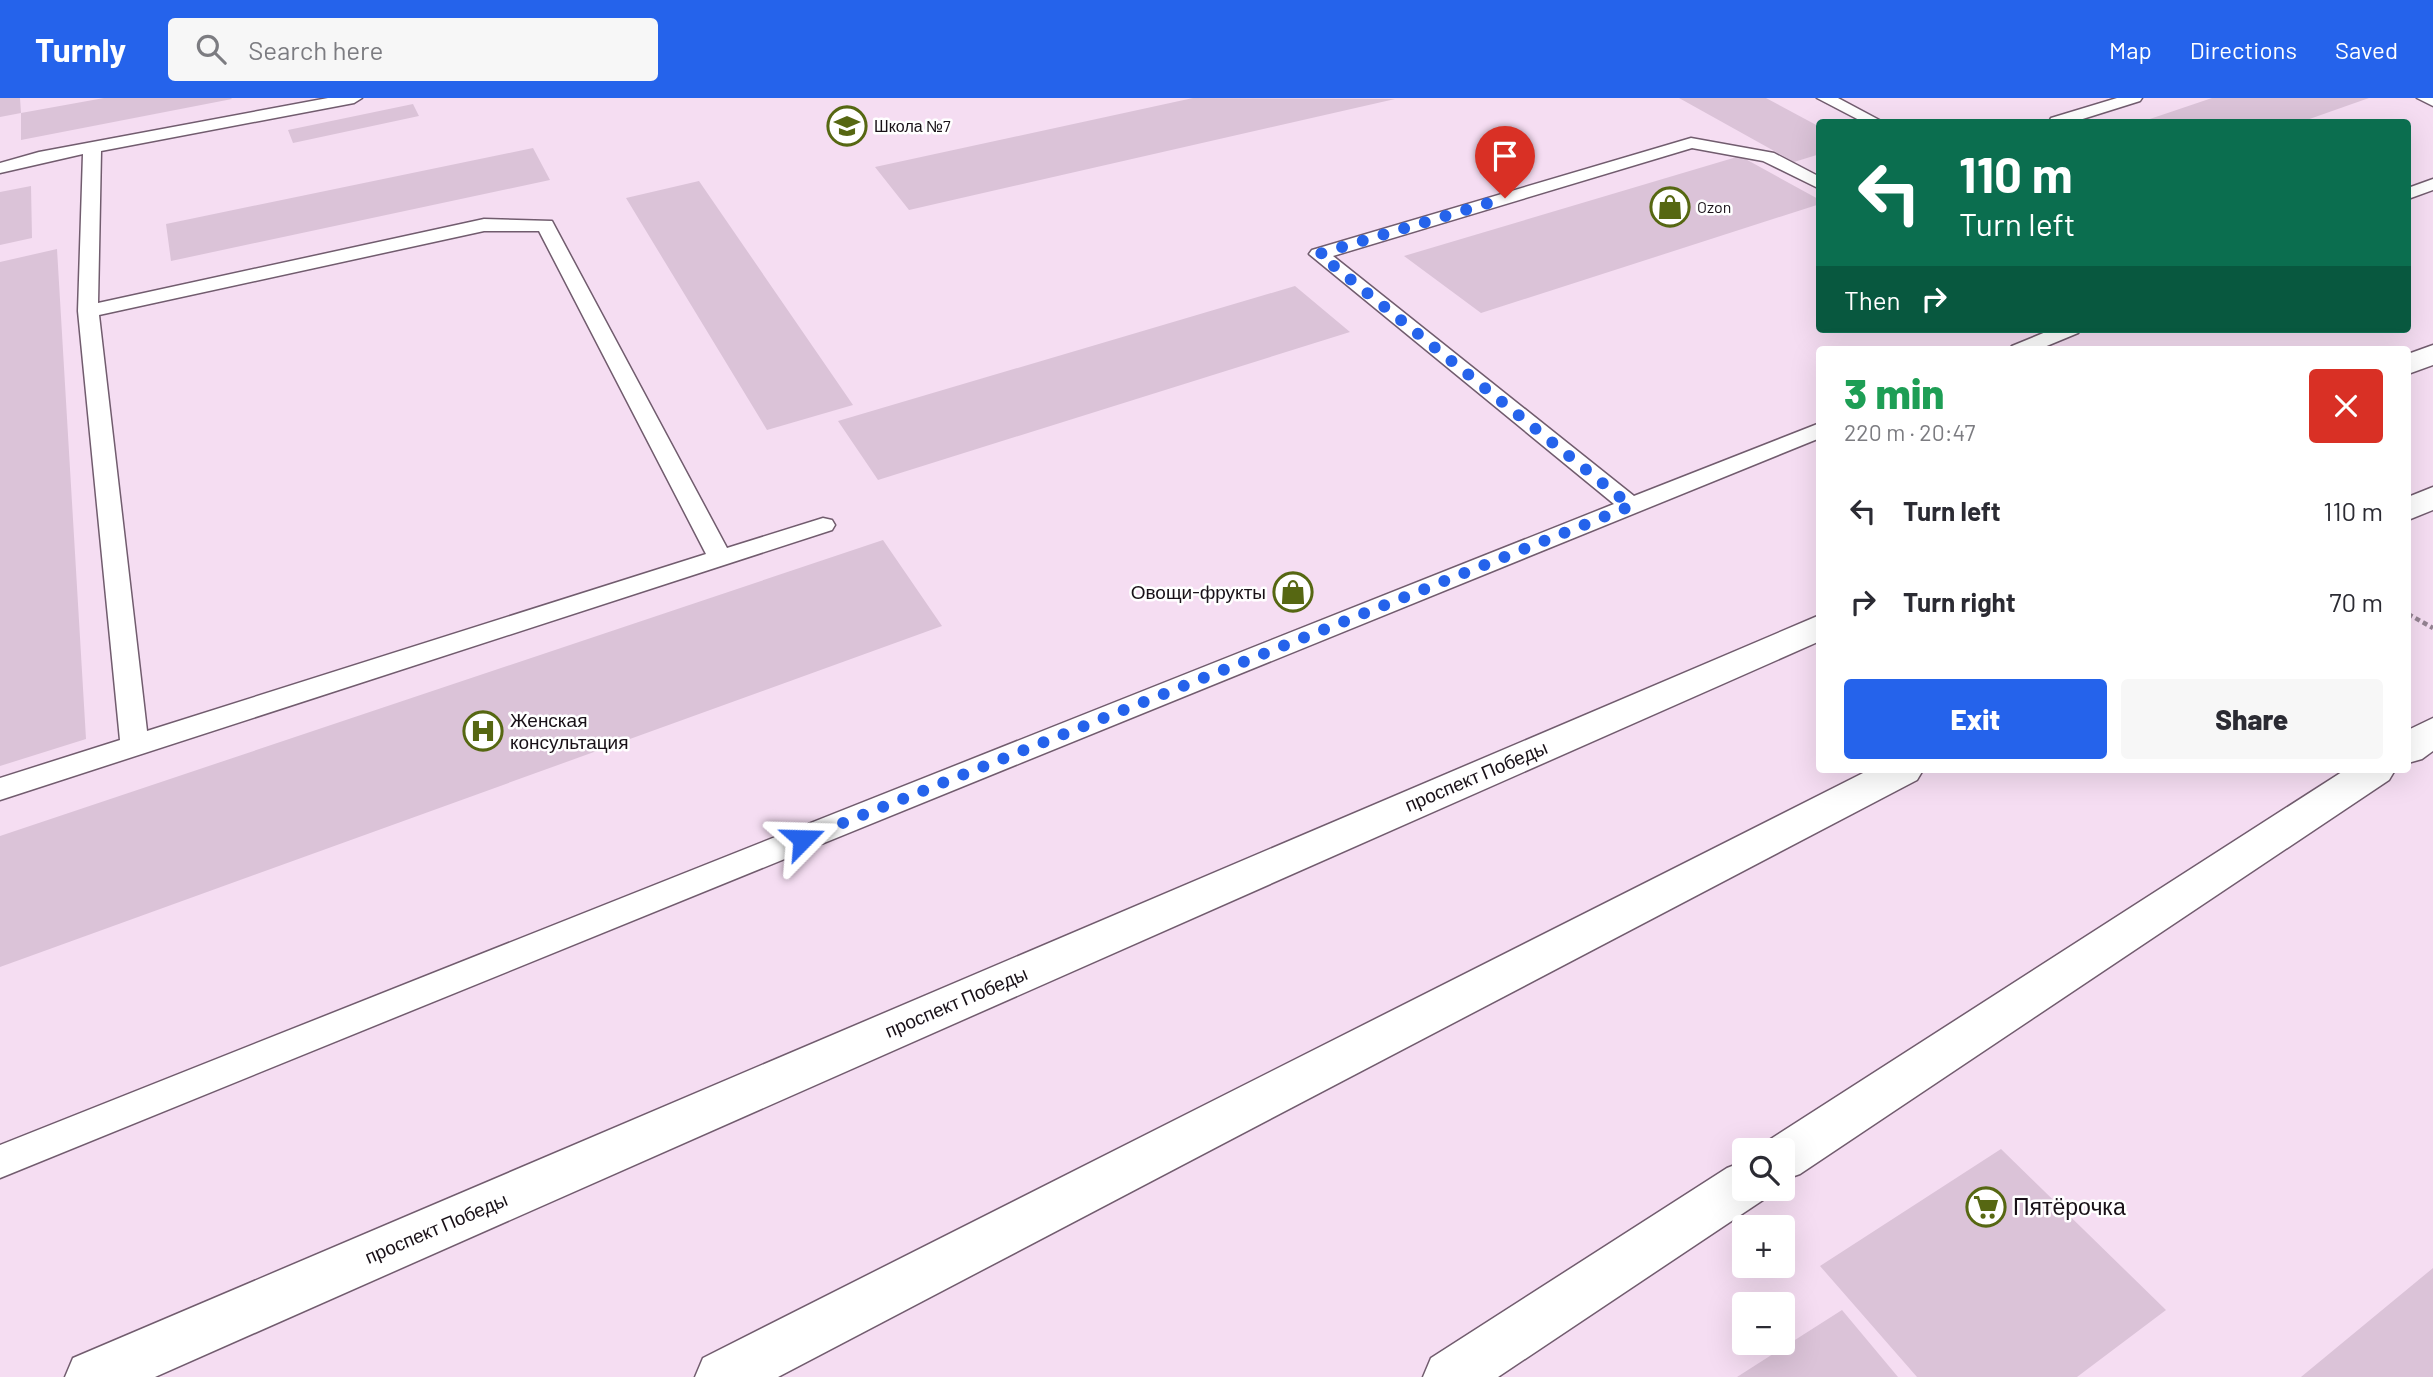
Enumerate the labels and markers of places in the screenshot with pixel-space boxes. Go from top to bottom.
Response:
school or university icon: Школа №7 [826,105,868,147]
place label: Школа №7 [874,116,951,135]
pin [1475,126,1535,198]
shop icon: Ozon [1649,186,1691,228]
place label: Ozon [1697,197,1731,216]
shop icon: Овощи-фрукты [1272,571,1314,613]
place label: Овощи-фрукты [1131,580,1266,603]
place label: Женская консультация [510,708,629,753]
hospital icon: Женская консультация [462,710,504,752]
supermarket icon: Пятёрочка [1965,1186,2007,1228]
place label: Пятёрочка [2013,1192,2126,1220]

